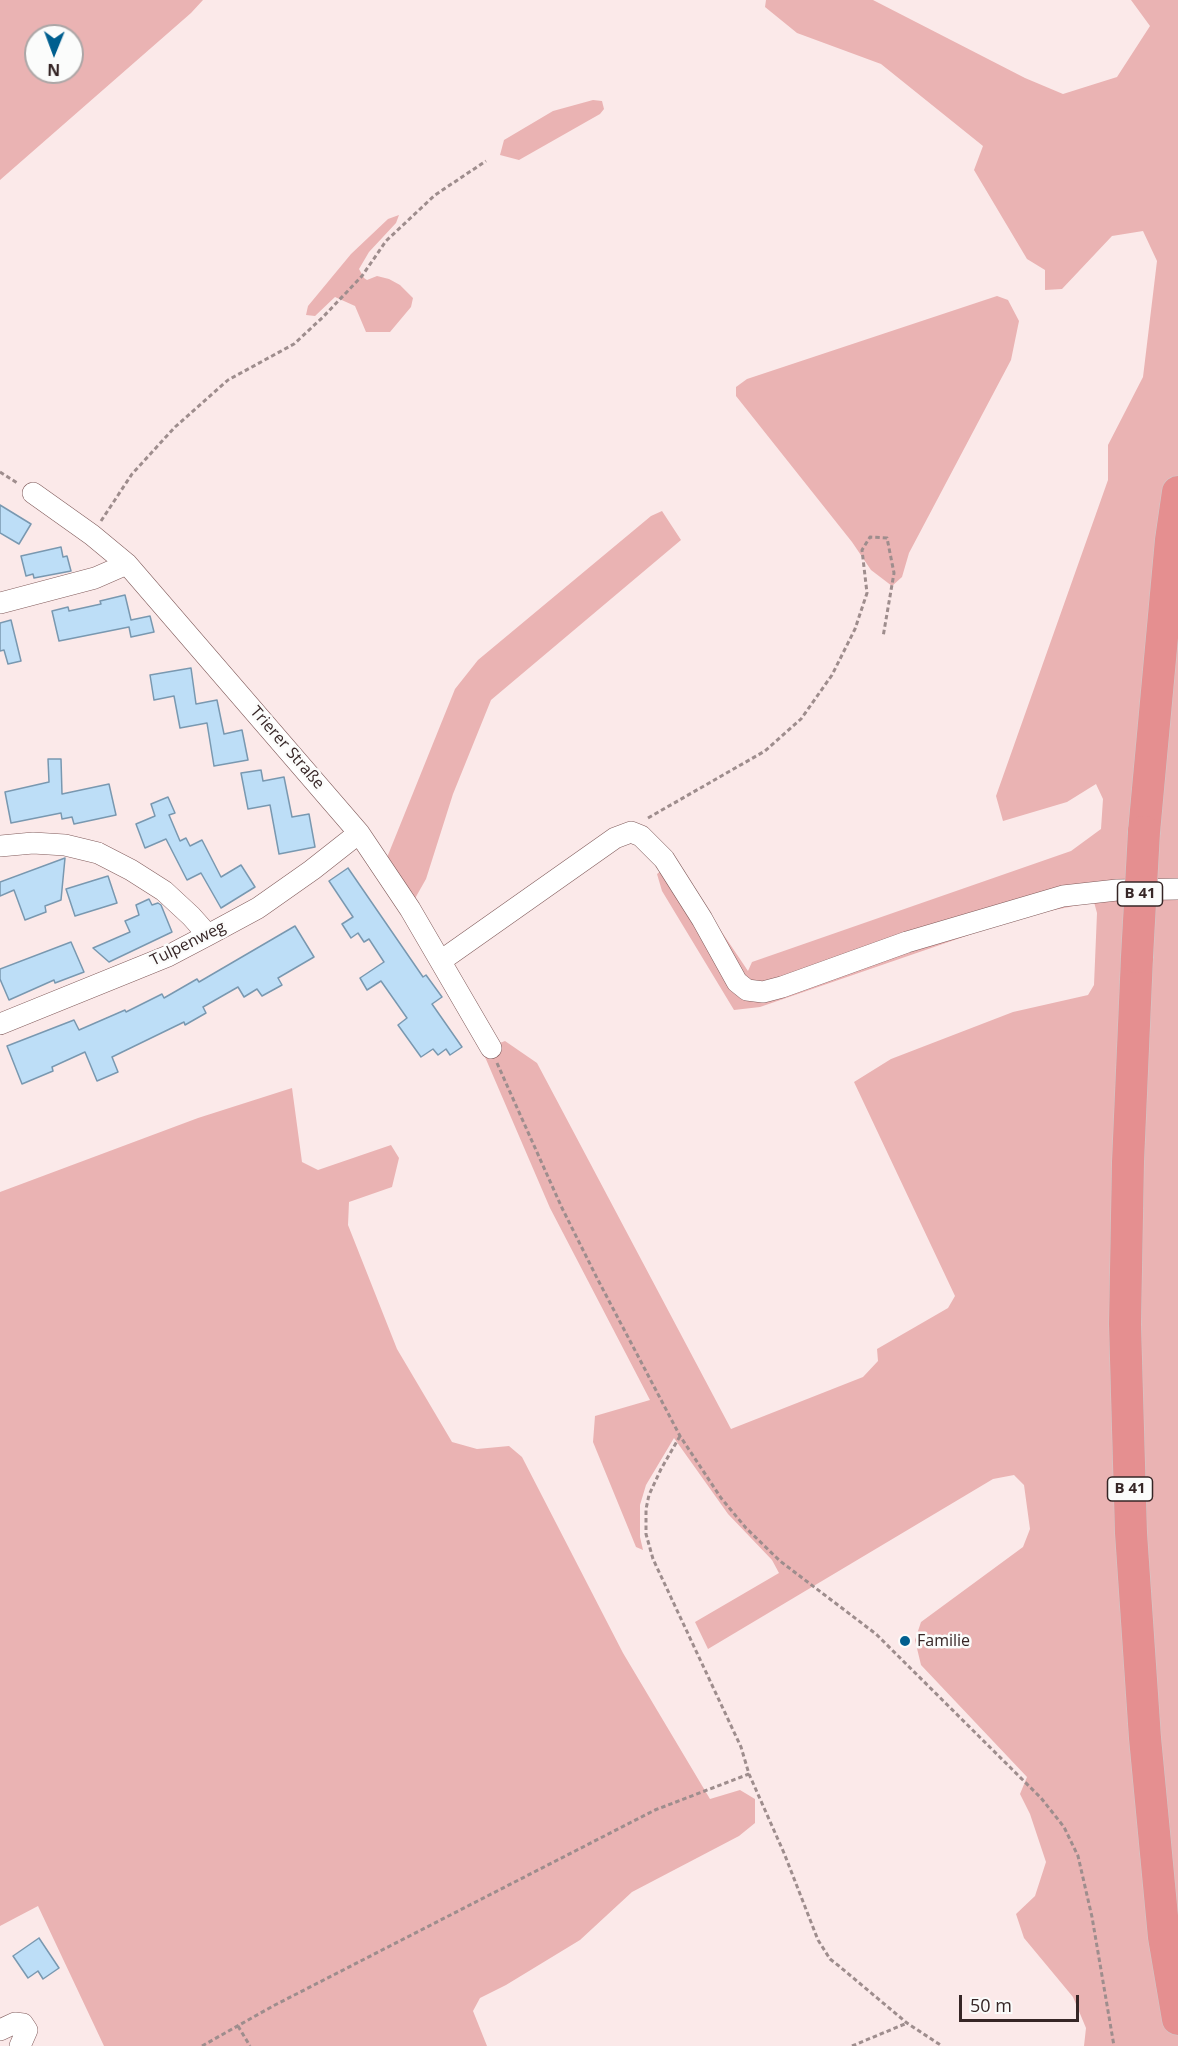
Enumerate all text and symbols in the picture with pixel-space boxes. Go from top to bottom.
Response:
north arrow [24,24,84,84]
text: N [47,59,60,81]
street label: Trierer Straße [246,703,328,793]
road number: B 41 [1118,882,1162,906]
street label: Tulpenweg [147,918,229,970]
road number: B 41 [1108,1477,1152,1501]
place label: Familie [917,1631,970,1651]
marker: Familie [898,1634,912,1648]
scale bar [962,1983,1082,2021]
text: 50 m [970,1993,1012,2017]

